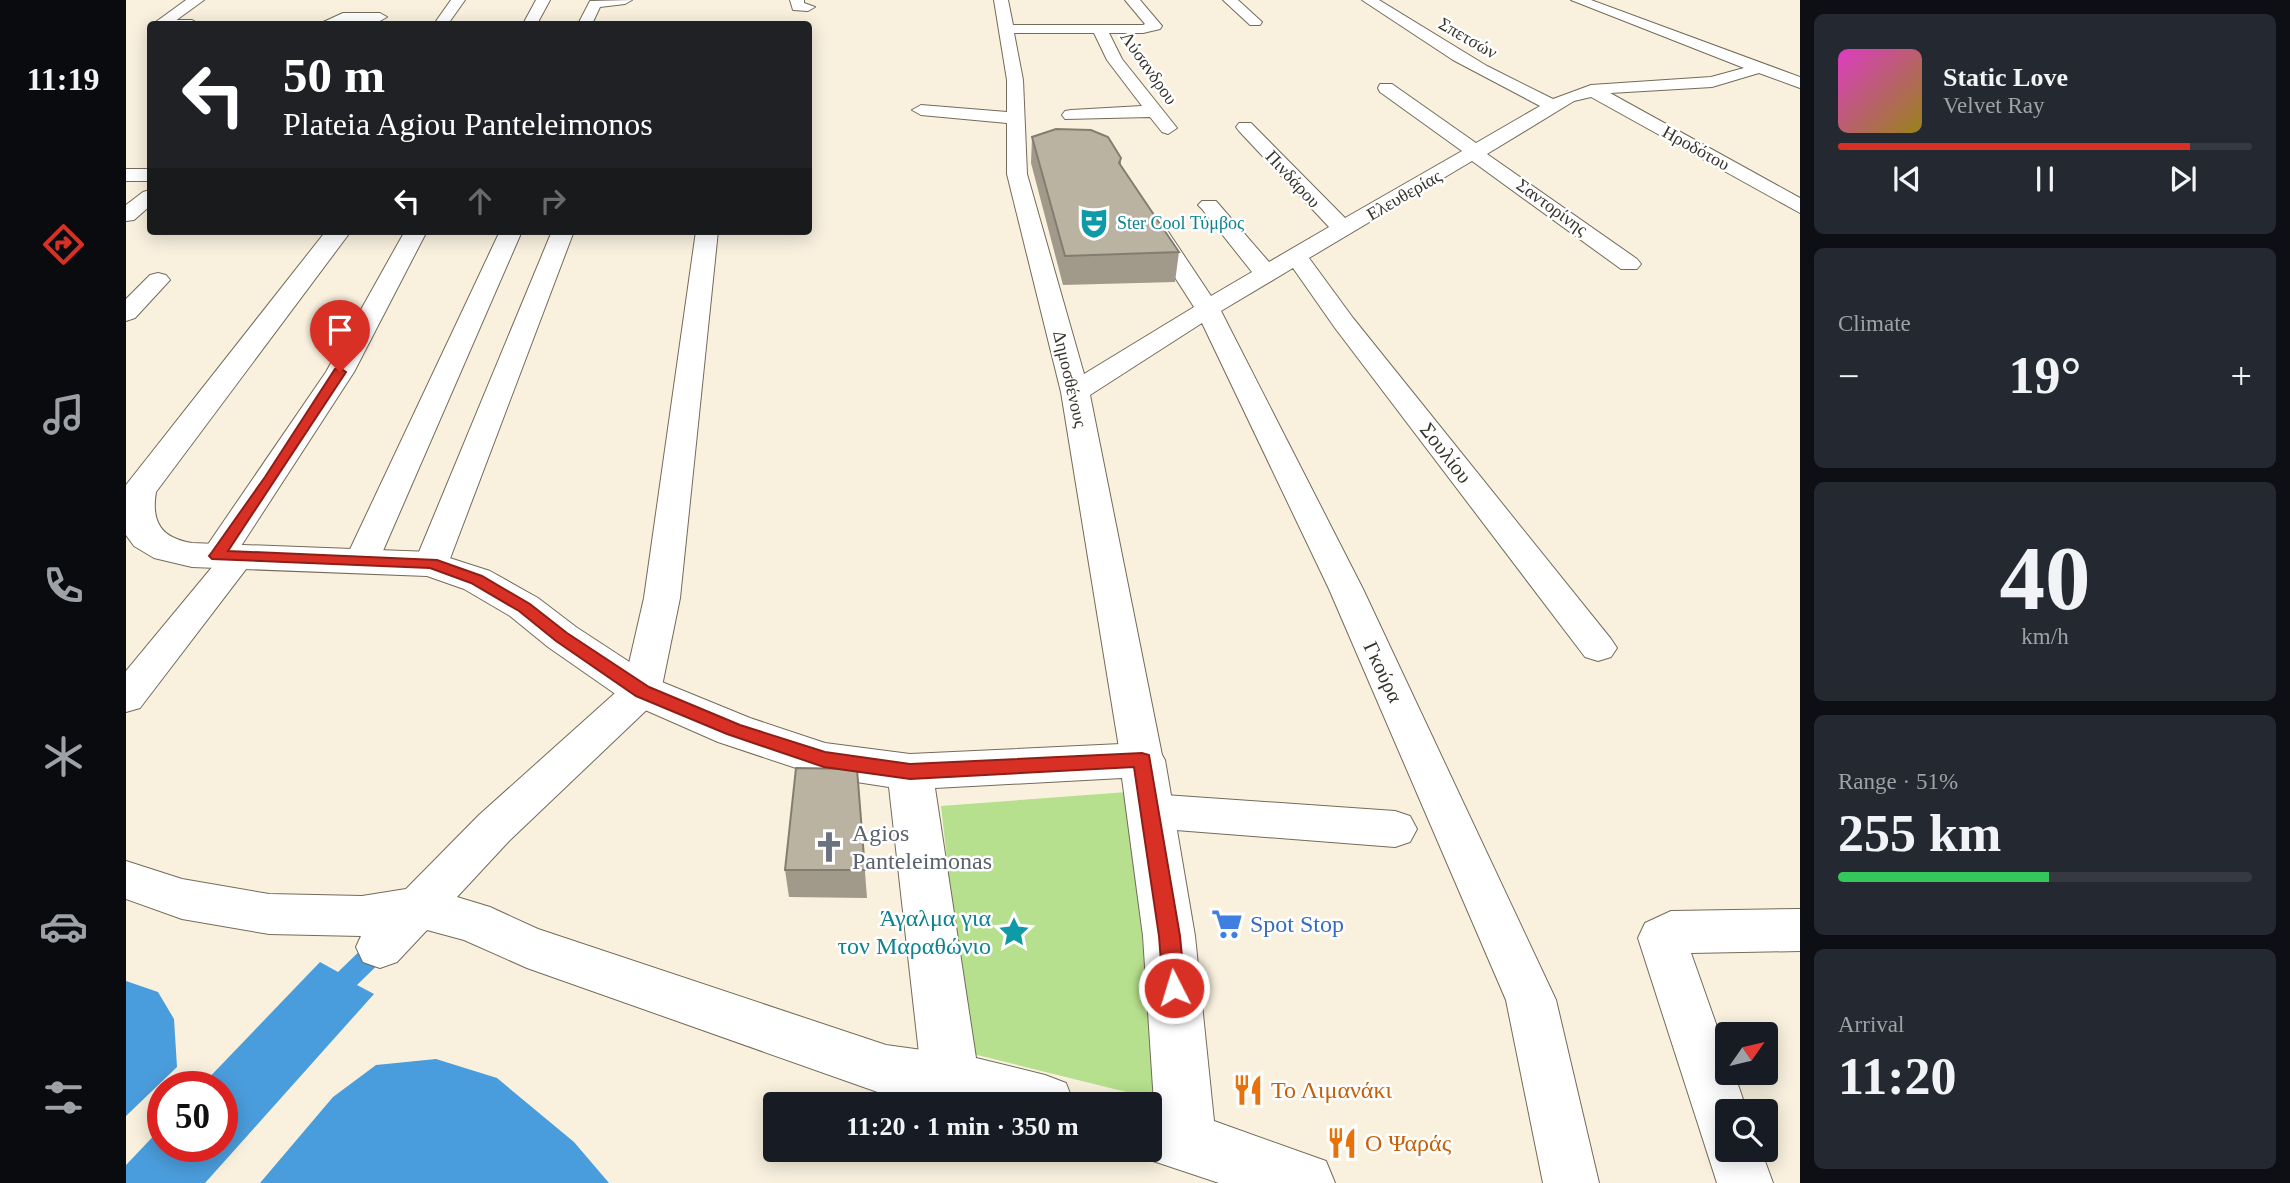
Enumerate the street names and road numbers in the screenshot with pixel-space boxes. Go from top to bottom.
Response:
street label: Σπετσών [1435,13,1501,63]
street label: Λύσανδρου [1117,28,1182,108]
street label: Ηροδότου [1659,121,1733,175]
street label: Πινδάρου [1262,146,1325,212]
street label: Ελευθερίας [1363,166,1445,224]
street label: Σαντορίνης [1513,175,1591,239]
street label: Δημοσθένους [1049,329,1091,429]
street label: Σουλίου [1415,418,1477,488]
street label: Γκούρα [1358,638,1408,706]

